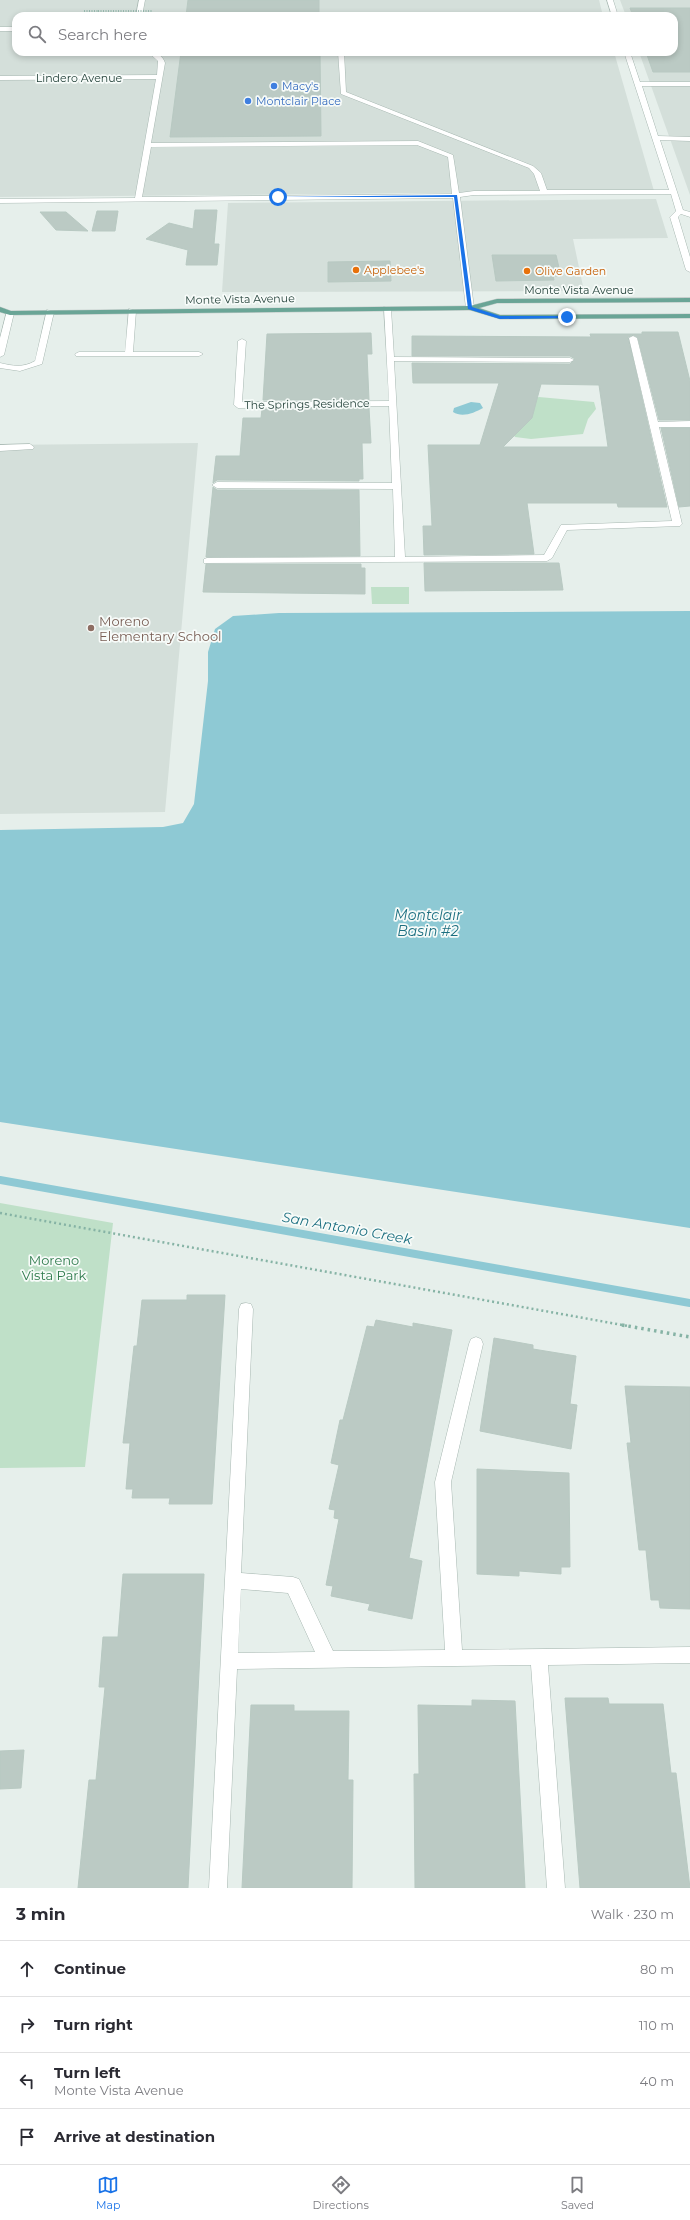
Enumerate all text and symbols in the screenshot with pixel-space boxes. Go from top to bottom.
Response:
search box [12,12,678,56]
icon: search [26,23,48,45]
text: Search here [58,25,147,44]
street label: Lindero Avenue [36,71,123,85]
place label: Macy's [282,79,319,93]
marker: Macy's [269,81,279,91]
place label: Montclair Place [256,94,341,108]
marker: Montclair Place [243,96,253,106]
route start [269,188,287,206]
place label: Applebee's [364,263,425,277]
place label: Olive Garden [535,264,606,278]
marker: Applebee's [351,265,361,275]
marker: Olive Garden [522,266,532,276]
street label: Monte Vista Avenue [524,283,634,297]
street label: Monte Vista Avenue [185,291,295,307]
route end [558,308,576,326]
street label: The Springs Residence [244,396,370,412]
place label: Moreno Elementary School [99,613,222,644]
marker: Moreno Elementary School [86,623,96,633]
water label: Montclair Basin #2 [394,906,462,940]
water label: San Antonio Creek [281,1208,414,1248]
park label: Moreno Vista Park [22,1252,86,1283]
text: 3 min [16,1904,66,1924]
text: Walk · 230 m [591,1906,674,1922]
icon: ahead [16,1958,38,1980]
text: Continue [54,1959,126,1978]
text: 80 m [640,1961,674,1977]
icon: right [16,2014,38,2036]
text: Turn right [54,2015,133,2034]
text: 110 m [639,2017,674,2033]
text: Turn left [54,2063,121,2082]
icon: left [16,2070,38,2092]
text: 40 m [640,2073,674,2089]
text: Monte Vista Avenue [54,2082,184,2098]
icon: arrive [16,2126,38,2148]
text: Arrive at destination [54,2127,215,2146]
tab: Map [96,2174,120,2212]
tab: Directions [313,2174,369,2212]
tab: Saved [561,2174,594,2212]

